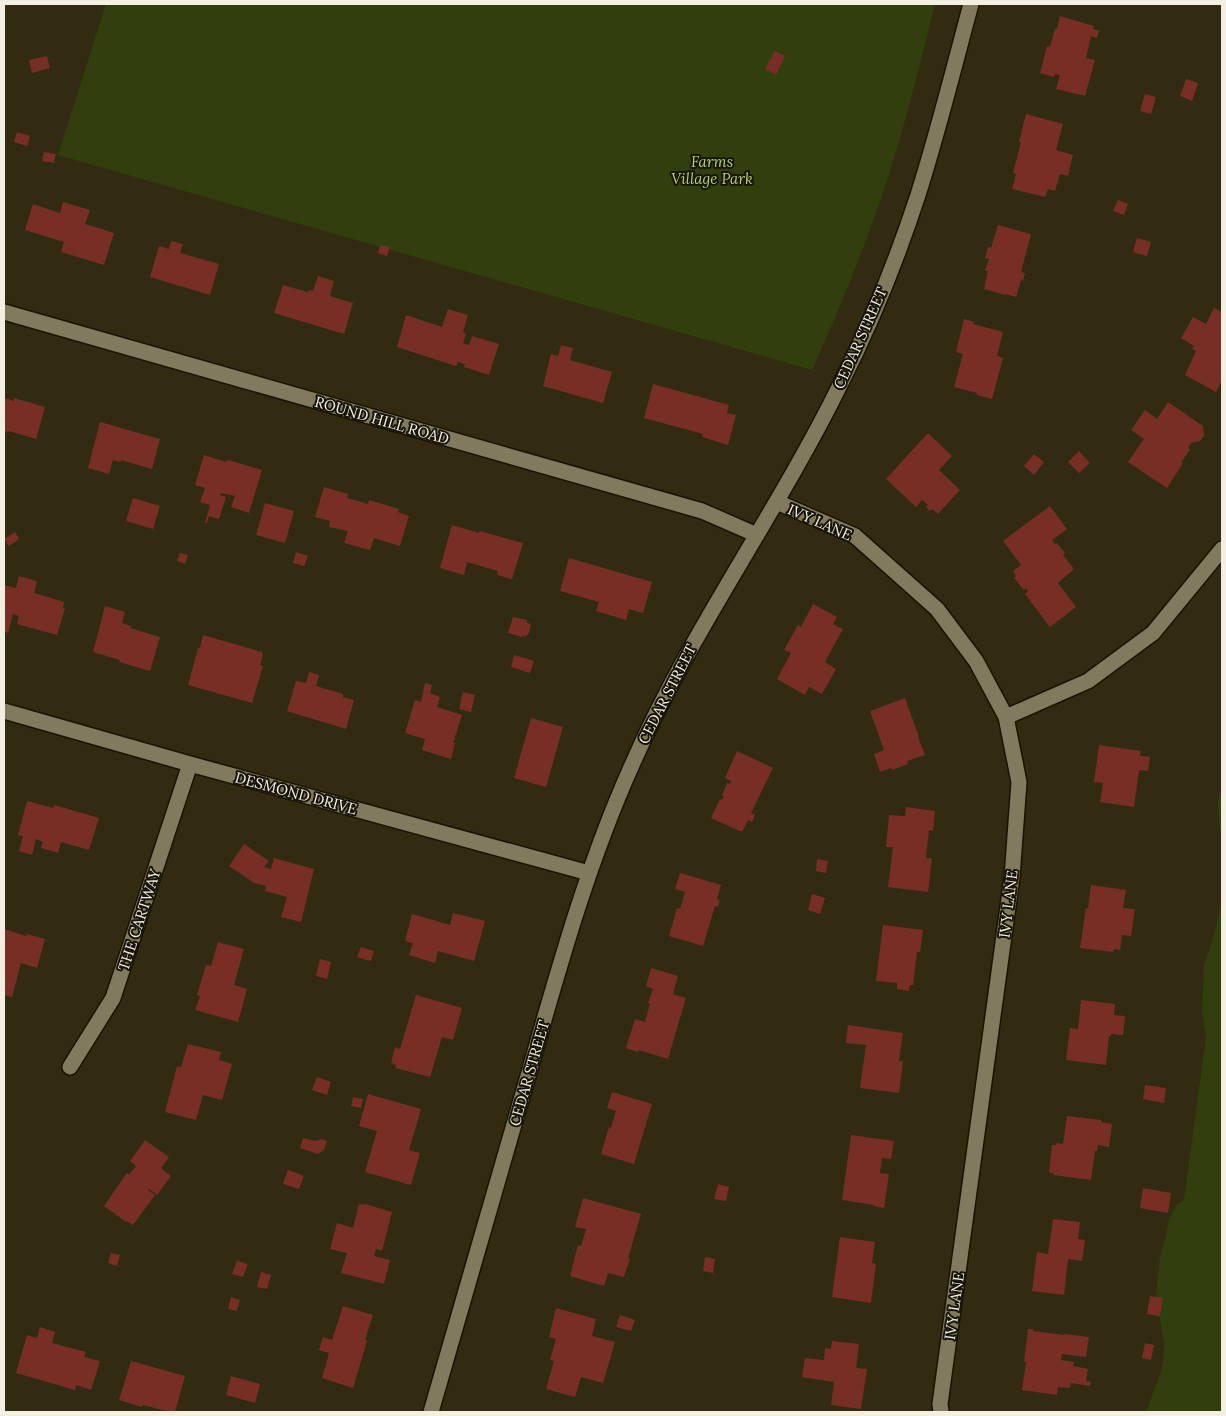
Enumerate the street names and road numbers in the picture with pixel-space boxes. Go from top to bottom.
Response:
street label: CEDAR STREET [829,284,891,392]
street label: ROUND HILL ROAD [313,392,451,448]
street label: IVY LANE [785,499,855,545]
street label: CEDAR STREET [634,641,700,747]
street label: DESMOND DRIVE [233,768,359,818]
street label: THE CARTWAY [114,866,165,973]
street label: IVY LANE [994,869,1022,939]
street label: CEDAR STREET [505,1017,553,1128]
street label: IVY LANE [940,1271,968,1341]

